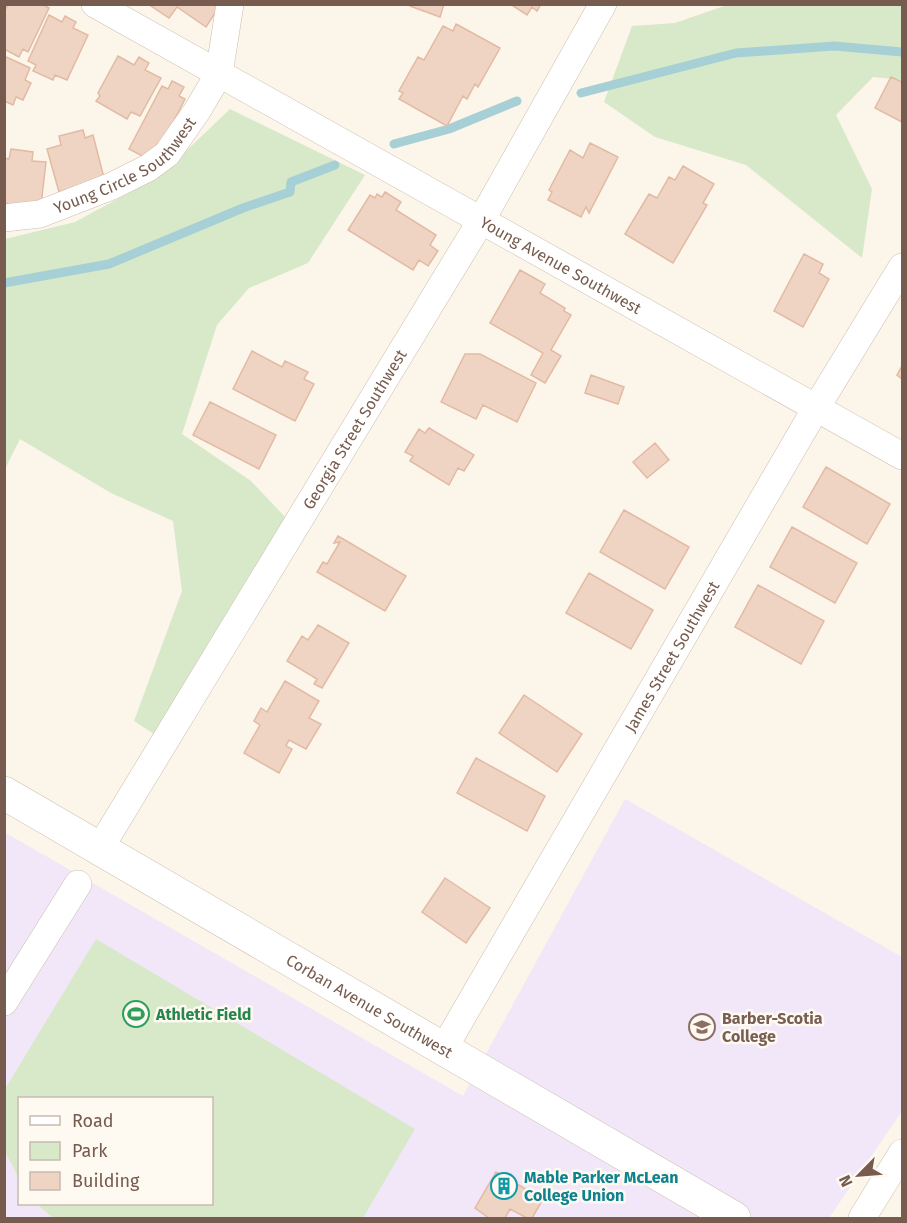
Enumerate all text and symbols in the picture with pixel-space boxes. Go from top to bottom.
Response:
street label: Young Circle Southwest [51,113,200,218]
street label: Young Avenue Southwest [477,213,645,318]
street label: Georgia Street Southwest [299,346,411,513]
street label: James Street Southwest [621,577,724,736]
street label: Corban Avenue Southwest [283,950,456,1062]
sports icon: Athletic Field [121,999,151,1029]
place label: Athletic Field [155,1005,251,1024]
place label: Barber-Scotia College [722,1009,823,1046]
school or university icon: Barber-Scotia College [687,1012,717,1042]
legend [18,1097,213,1205]
text: Road [72,1110,114,1132]
text: Park [72,1140,108,1162]
north arrow [829,1145,889,1205]
place label: Mable Parker McLean College Union [524,1168,679,1205]
text: Building [72,1170,140,1192]
building icon: Mable Parker McLean College Union [489,1171,519,1201]
text: N [835,1172,857,1190]

